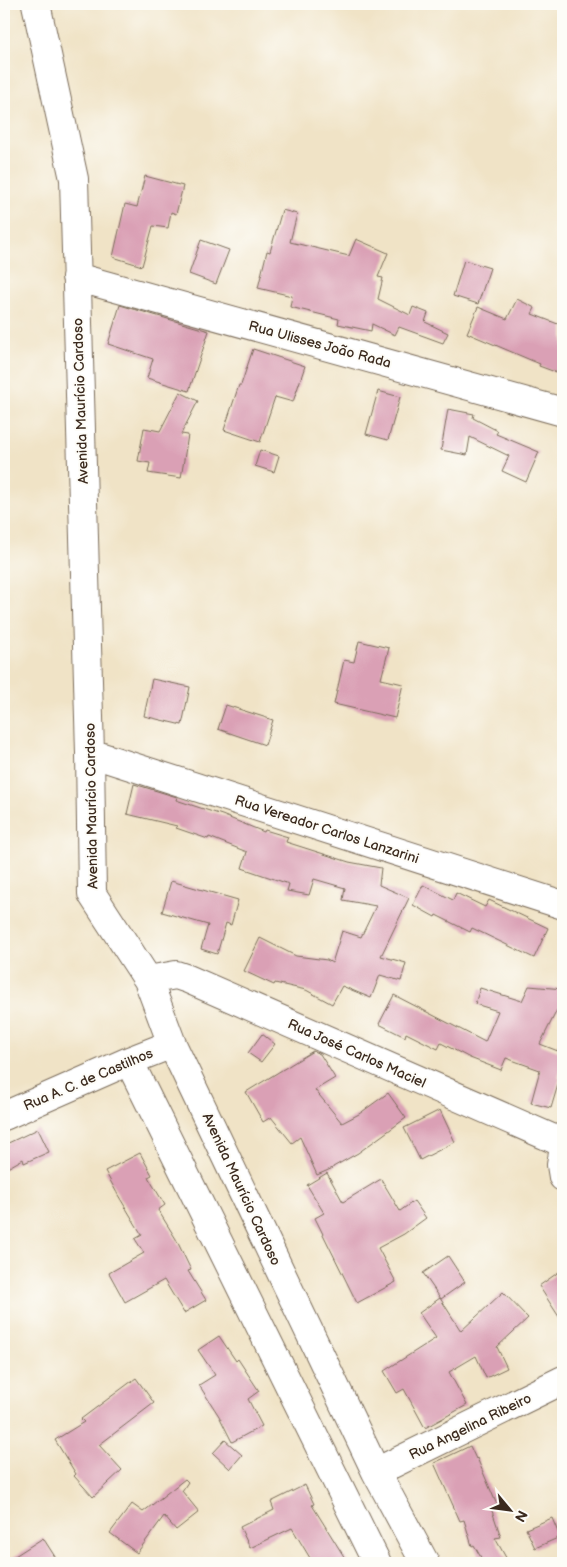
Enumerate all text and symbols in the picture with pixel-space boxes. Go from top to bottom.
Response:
street label: Rua Ulisses João Rada [247,317,393,372]
street label: Avenida Maurício Cardoso [69,318,92,484]
street label: Avenida Maurício Cardoso [82,723,101,889]
street label: Rua Vereador Carlos Lanzarini [233,792,421,867]
street label: Rua José Carlos Maciel [285,1015,429,1092]
street label: Rua A. C. de Castilhos [21,1044,156,1114]
street label: Avenida Maurício Cardoso [199,1110,284,1268]
street label: Rua Angelina Ribeiro [406,1389,534,1463]
north arrow [484,1484,534,1534]
text: N [511,1507,531,1525]

